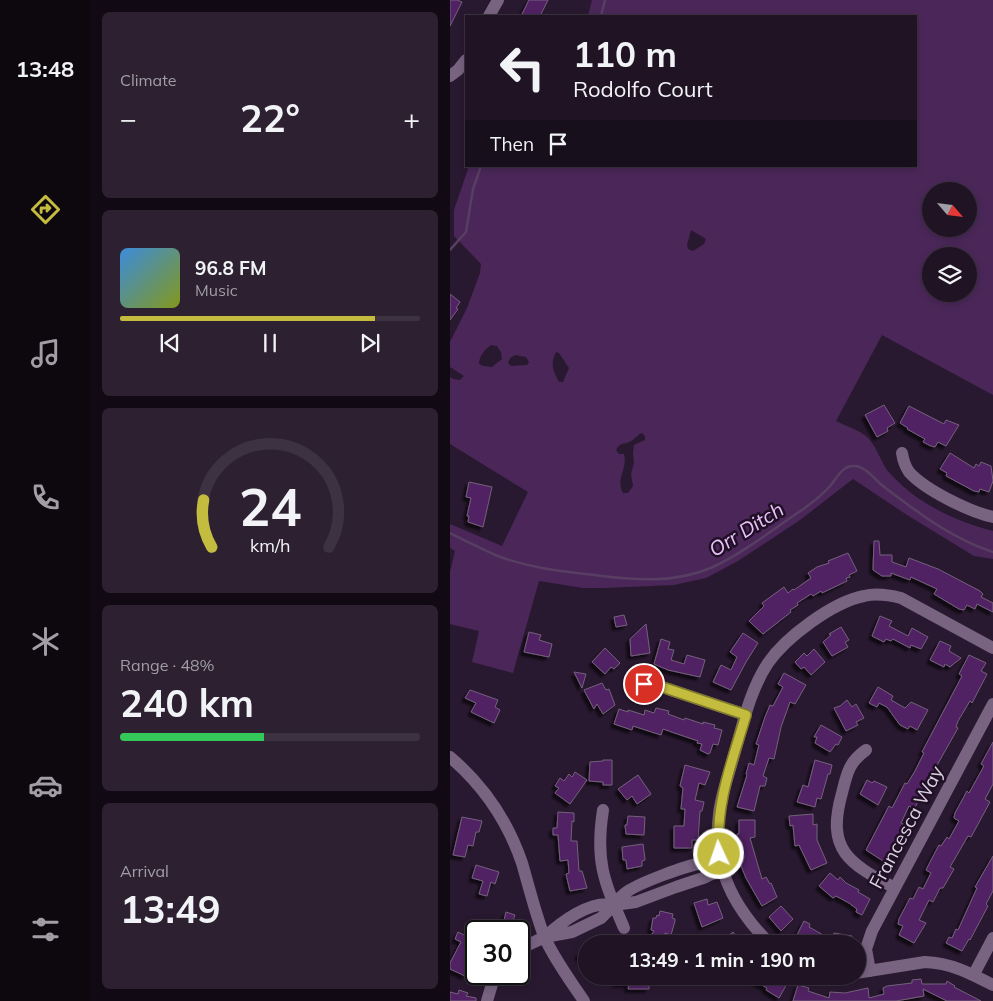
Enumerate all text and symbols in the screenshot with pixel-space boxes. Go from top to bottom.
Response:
text: 110 m [573,32,677,76]
icon: left [490,35,555,100]
text: 13:48 [16,55,74,83]
text: Climate [120,70,176,90]
text: Rodolfo Court [573,75,713,103]
text: 22° [240,94,300,142]
text: − [120,101,137,136]
text: + [403,101,420,136]
icon: arrive [544,130,572,158]
text: Then [490,132,534,156]
north arrow [922,182,978,238]
map controls [922,182,977,302]
icon: directions [28,192,63,227]
button: layers [922,247,977,302]
text: 96.8 FM [195,256,267,280]
text: Music [195,280,238,300]
icon: previous [156,329,184,357]
icon: pause [256,329,284,357]
icon: next [356,329,384,357]
icon: music [28,336,63,371]
text: 24 [239,474,301,539]
icon: phone [28,480,63,515]
water label: Orr Ditch [704,496,788,562]
text: km/h [250,534,290,556]
icon: climate [28,624,63,659]
text: Range · 48% [120,655,215,675]
pin [623,663,665,705]
icon: arrive [630,670,658,698]
text: 240 km [120,679,254,727]
street label: Francesca Way [863,761,949,893]
icon: car [28,768,63,803]
position arrow [692,827,744,879]
text: Arrival [120,861,169,881]
text: 13:49 [120,885,221,933]
icon: filters [28,912,63,947]
speed limit sign: 30 [465,920,530,985]
text: 13:49 · 1 min · 190 m [628,948,816,972]

